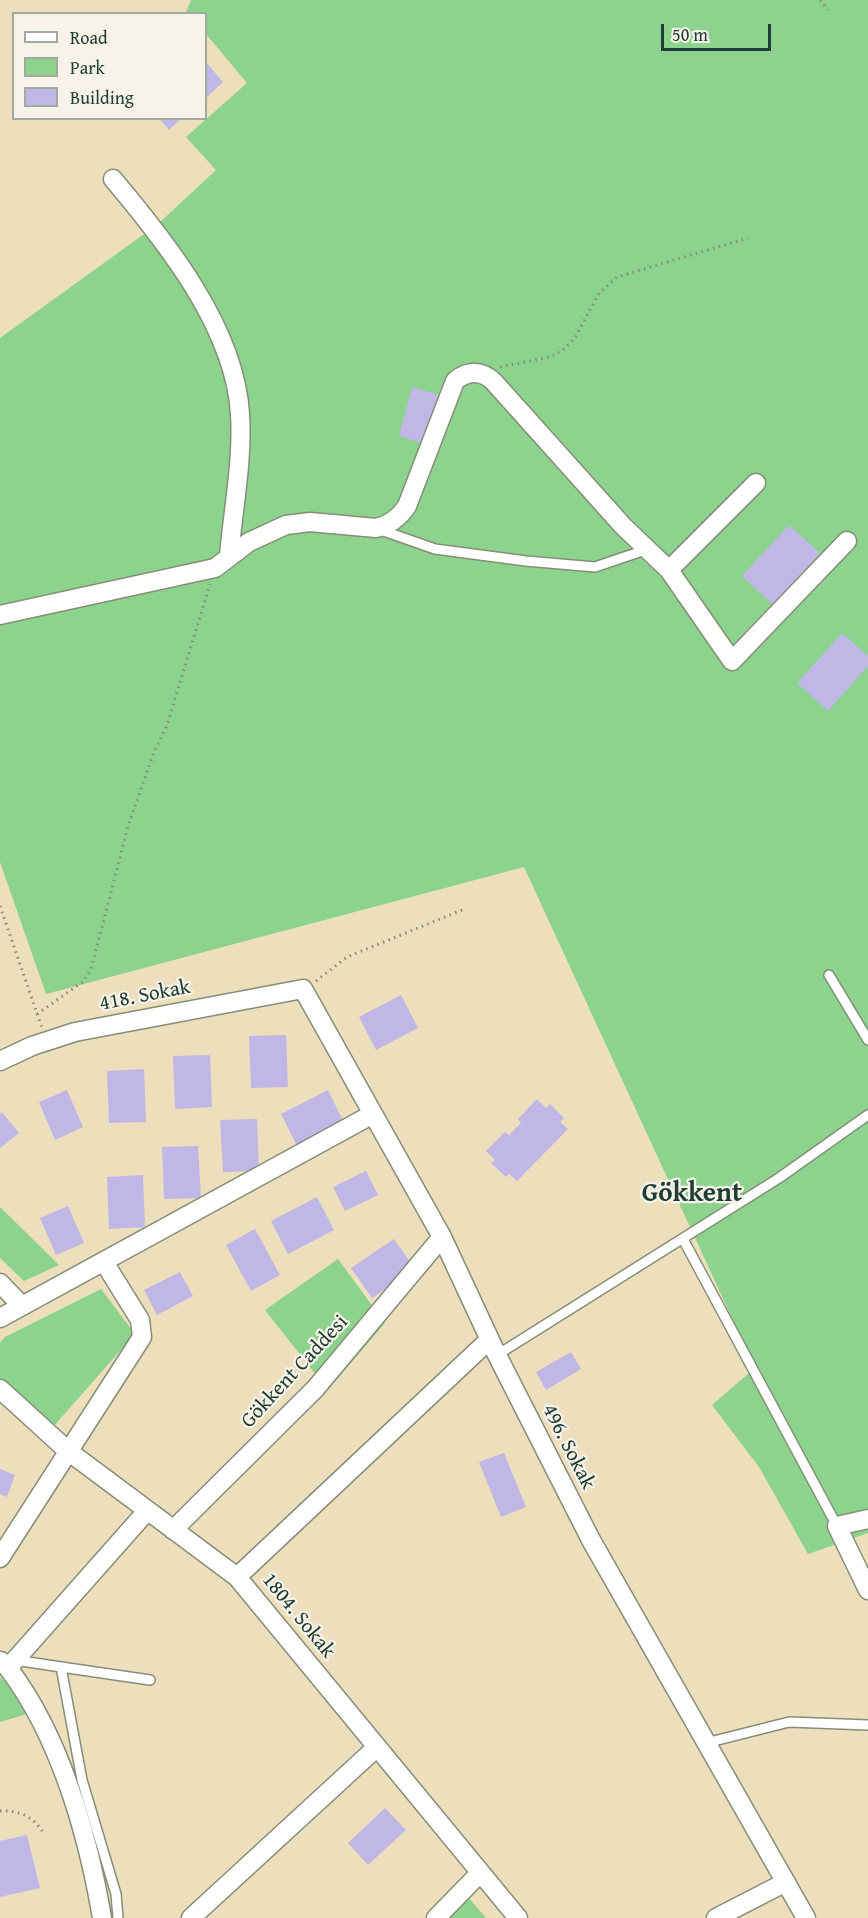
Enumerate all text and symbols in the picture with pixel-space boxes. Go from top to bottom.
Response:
legend [12,12,207,120]
scale bar [664,12,774,50]
text: 50 m [672,21,708,48]
text: Road [70,24,108,51]
text: Park [70,54,105,81]
text: Building [70,84,134,111]
street label: 418. Sokak [97,975,193,1017]
district label: Gökkent [642,1178,742,1210]
street label: Gökkent Caddesi [236,1310,354,1434]
street label: 496. Sokak [536,1400,600,1494]
street label: 1804. Sokak [256,1568,340,1664]

